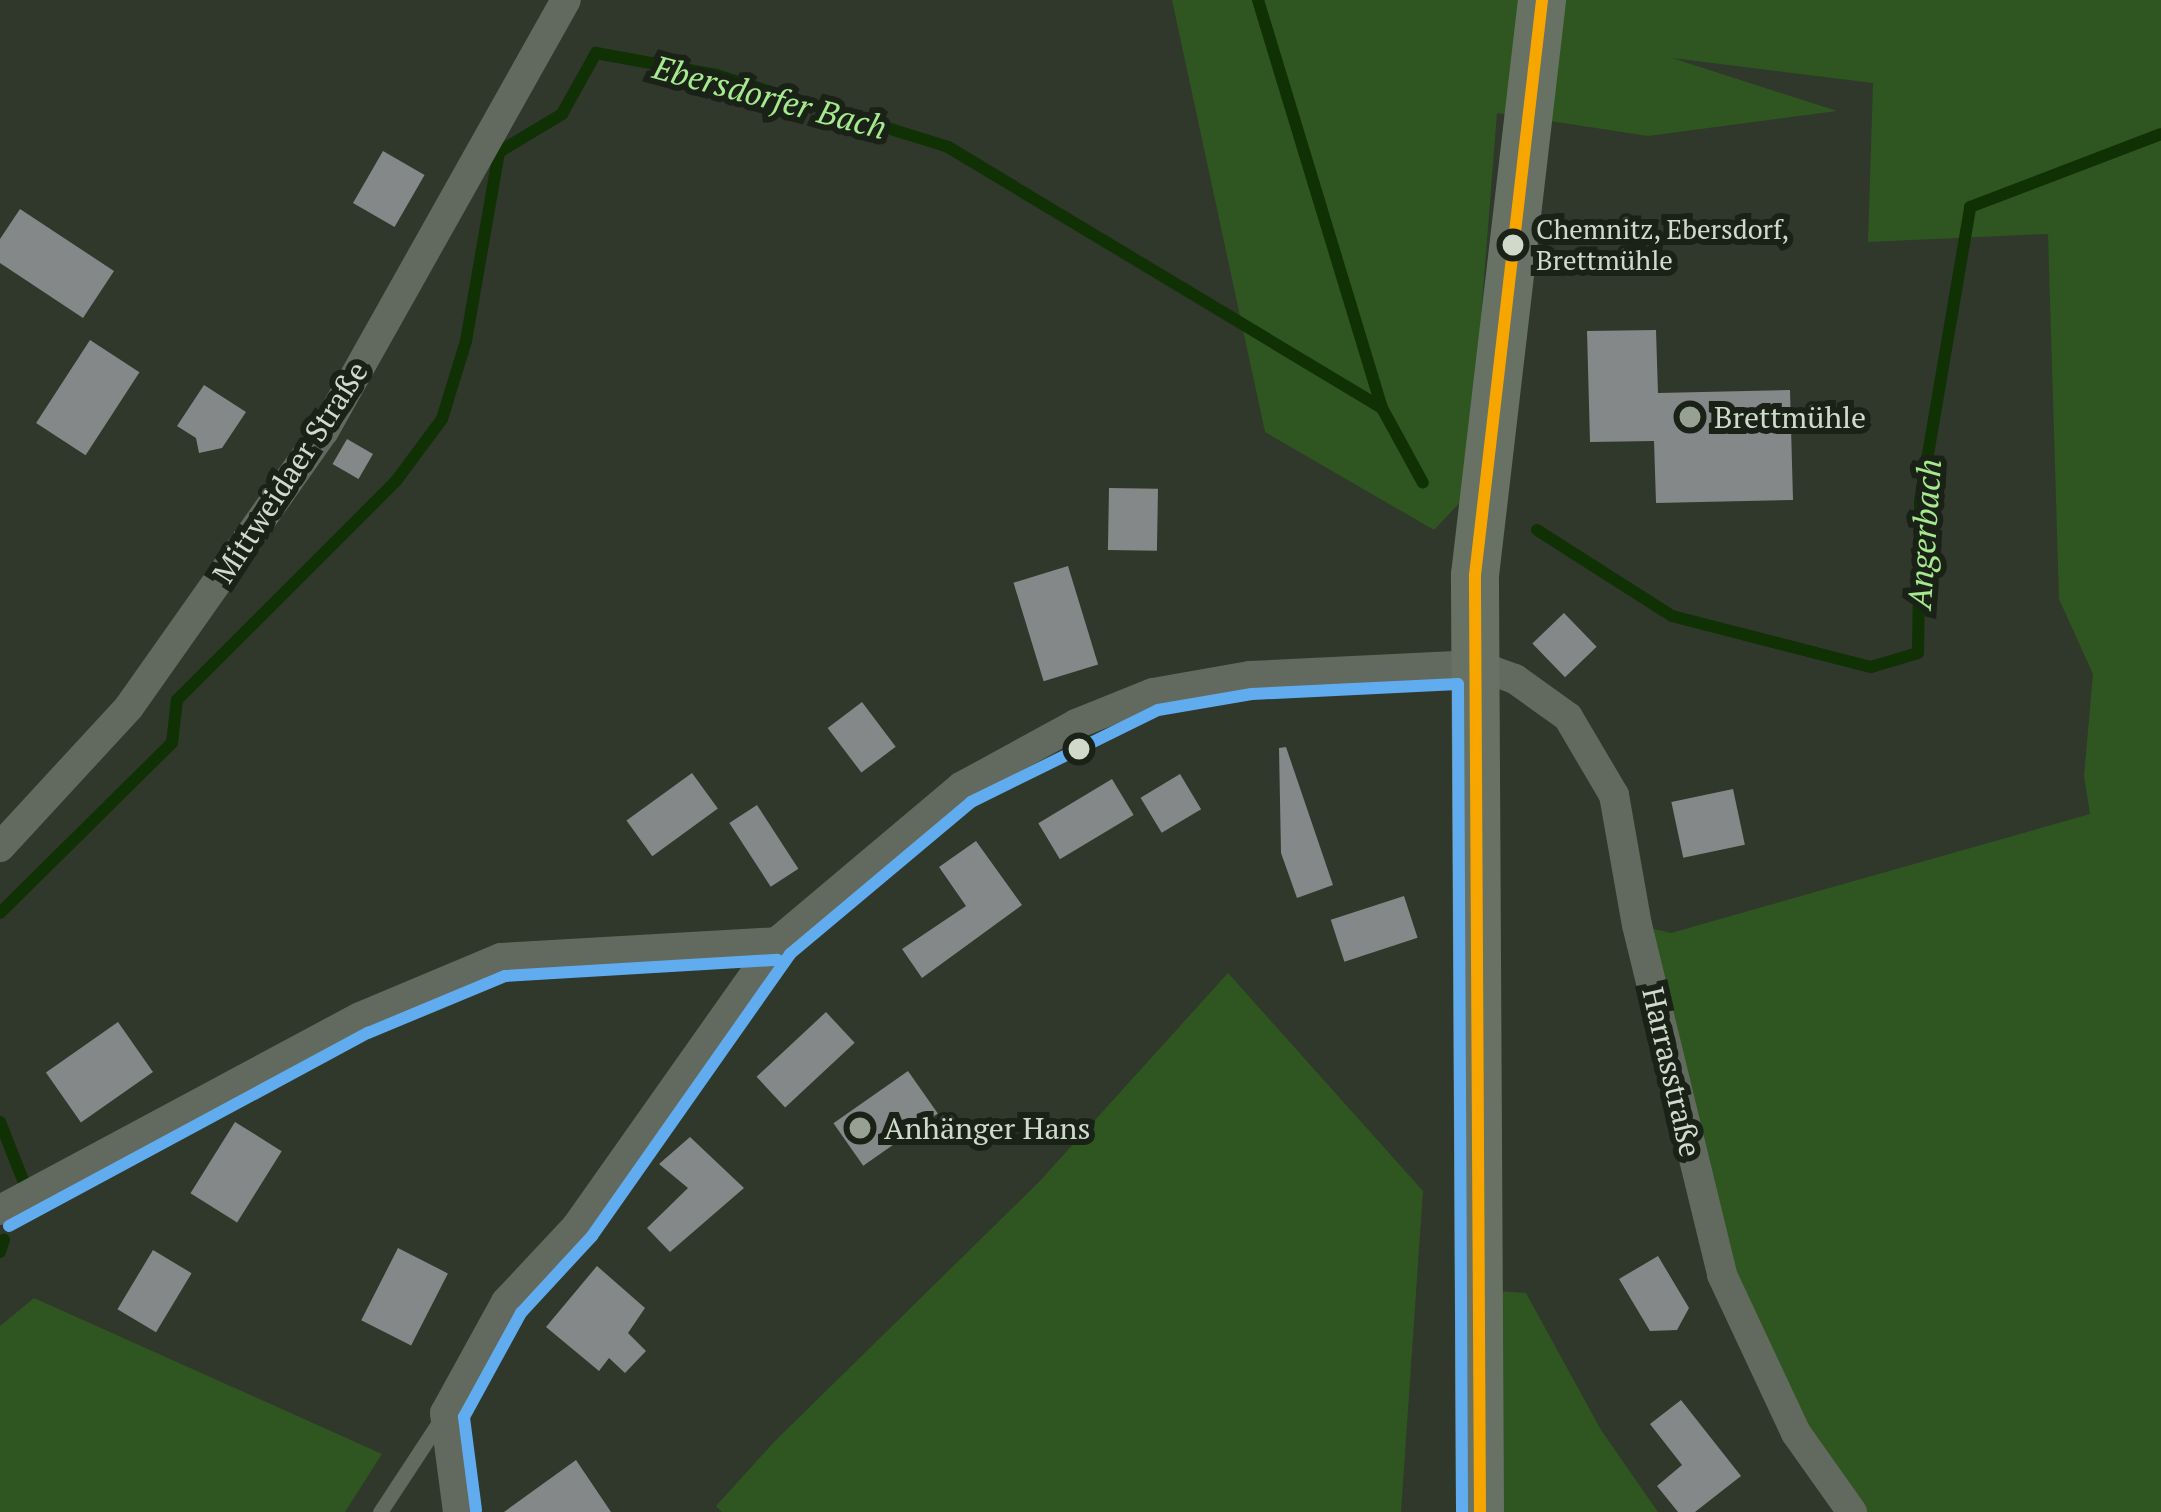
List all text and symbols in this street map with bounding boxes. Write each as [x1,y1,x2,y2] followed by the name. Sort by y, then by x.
[649,47,891,147] water label: Ebersdorfer Bach
[1536,213,1790,276] place label: Chemnitz, Ebersdorf, Brettmühle
[1502,234,1524,256] marker: Chemnitz, Ebersdorf, Brettmühle
[205,355,375,589] street label: Mittweidaer Straße
[1714,399,1866,435] place label: Brettmühle
[1677,404,1703,430] marker: Brettmühle
[1899,457,1949,611] water label: Angerbach
[1068,738,1090,760] unlabelled marker
[1635,984,1709,1160] street label: Harrasstraße
[884,1110,1090,1146] place label: Anhänger Hans
[847,1115,873,1141] marker: Anhänger Hans

